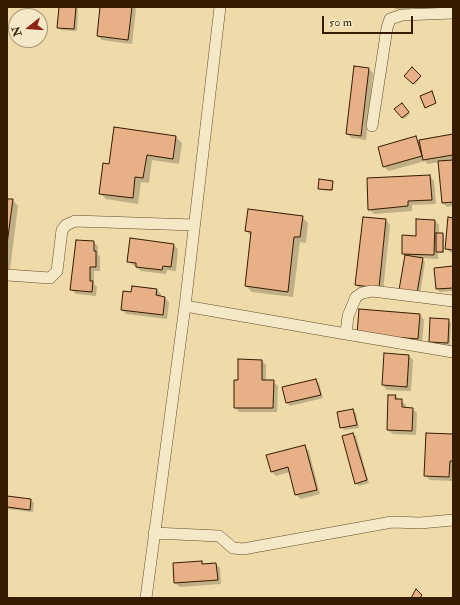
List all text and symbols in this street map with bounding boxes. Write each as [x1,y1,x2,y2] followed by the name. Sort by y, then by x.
[8,8,48,48] north arrow
[324,8,415,34] scale bar
[329,15,352,30] text: 50 m
[9,25,25,38] text: N

